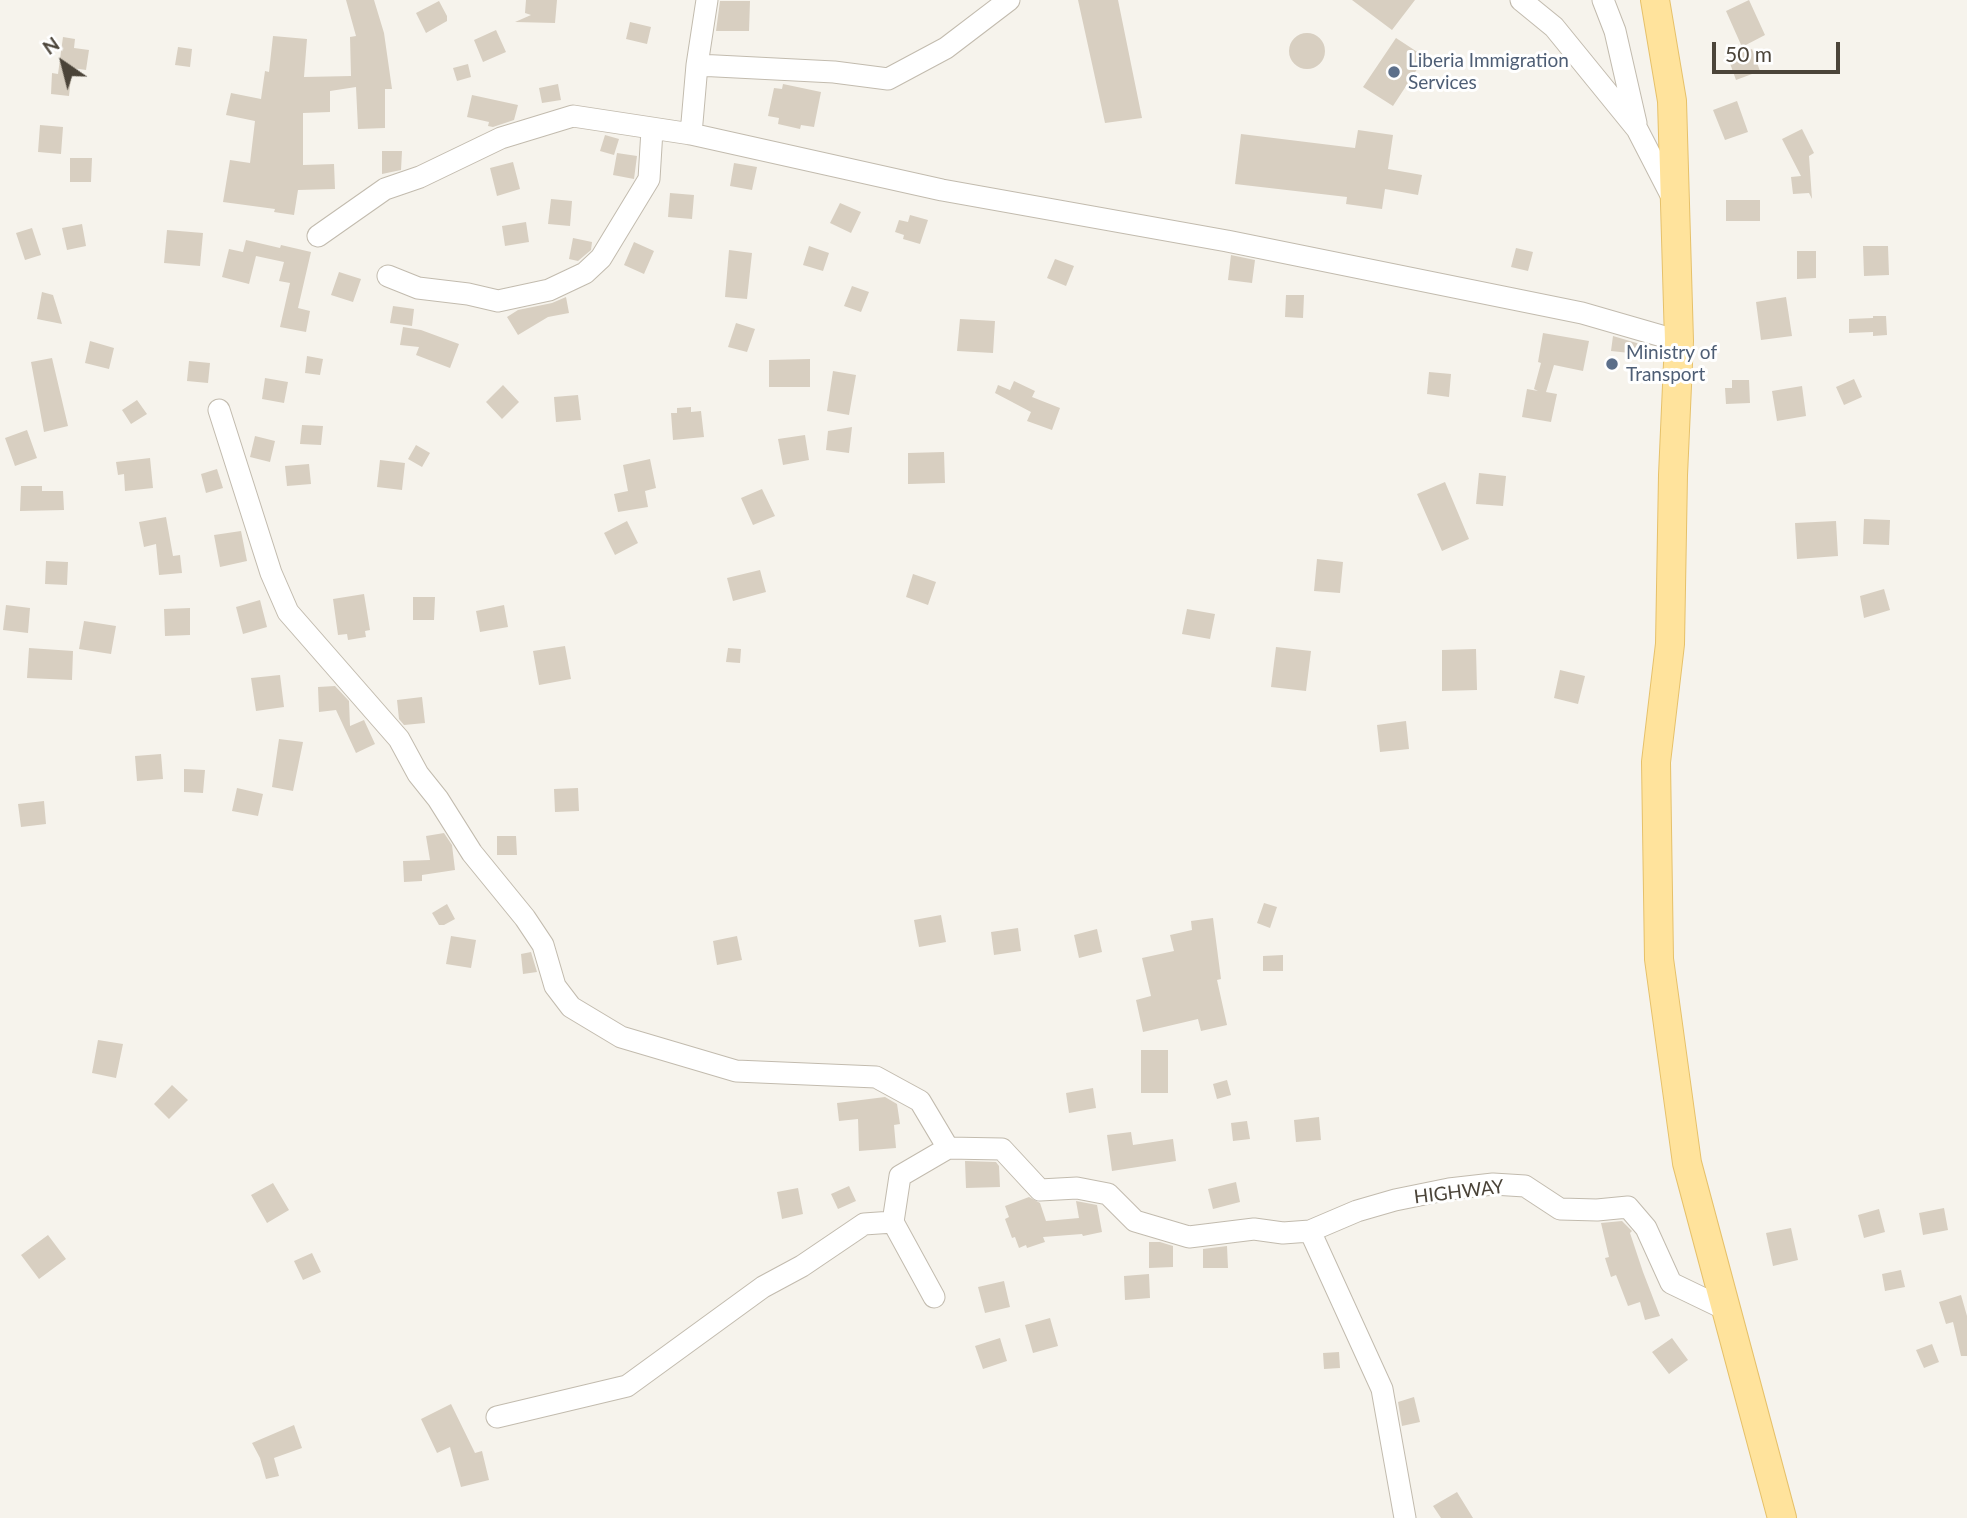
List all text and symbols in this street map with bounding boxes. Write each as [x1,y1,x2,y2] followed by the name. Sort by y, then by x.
[28,28,98,98] north arrow
[1715,28,1843,72] scale bar
[38,32,63,59] text: N
[1725,41,1772,66] text: 50 m
[1408,50,1569,94] place label: Liberia Immigration Services
[1386,64,1402,80] marker: Liberia Immigration Services
[1626,342,1717,386] place label: Ministry of Transport
[1604,356,1620,372] marker: Ministry of Transport
[1413,1175,1505,1209] street label: HIGHWAY

